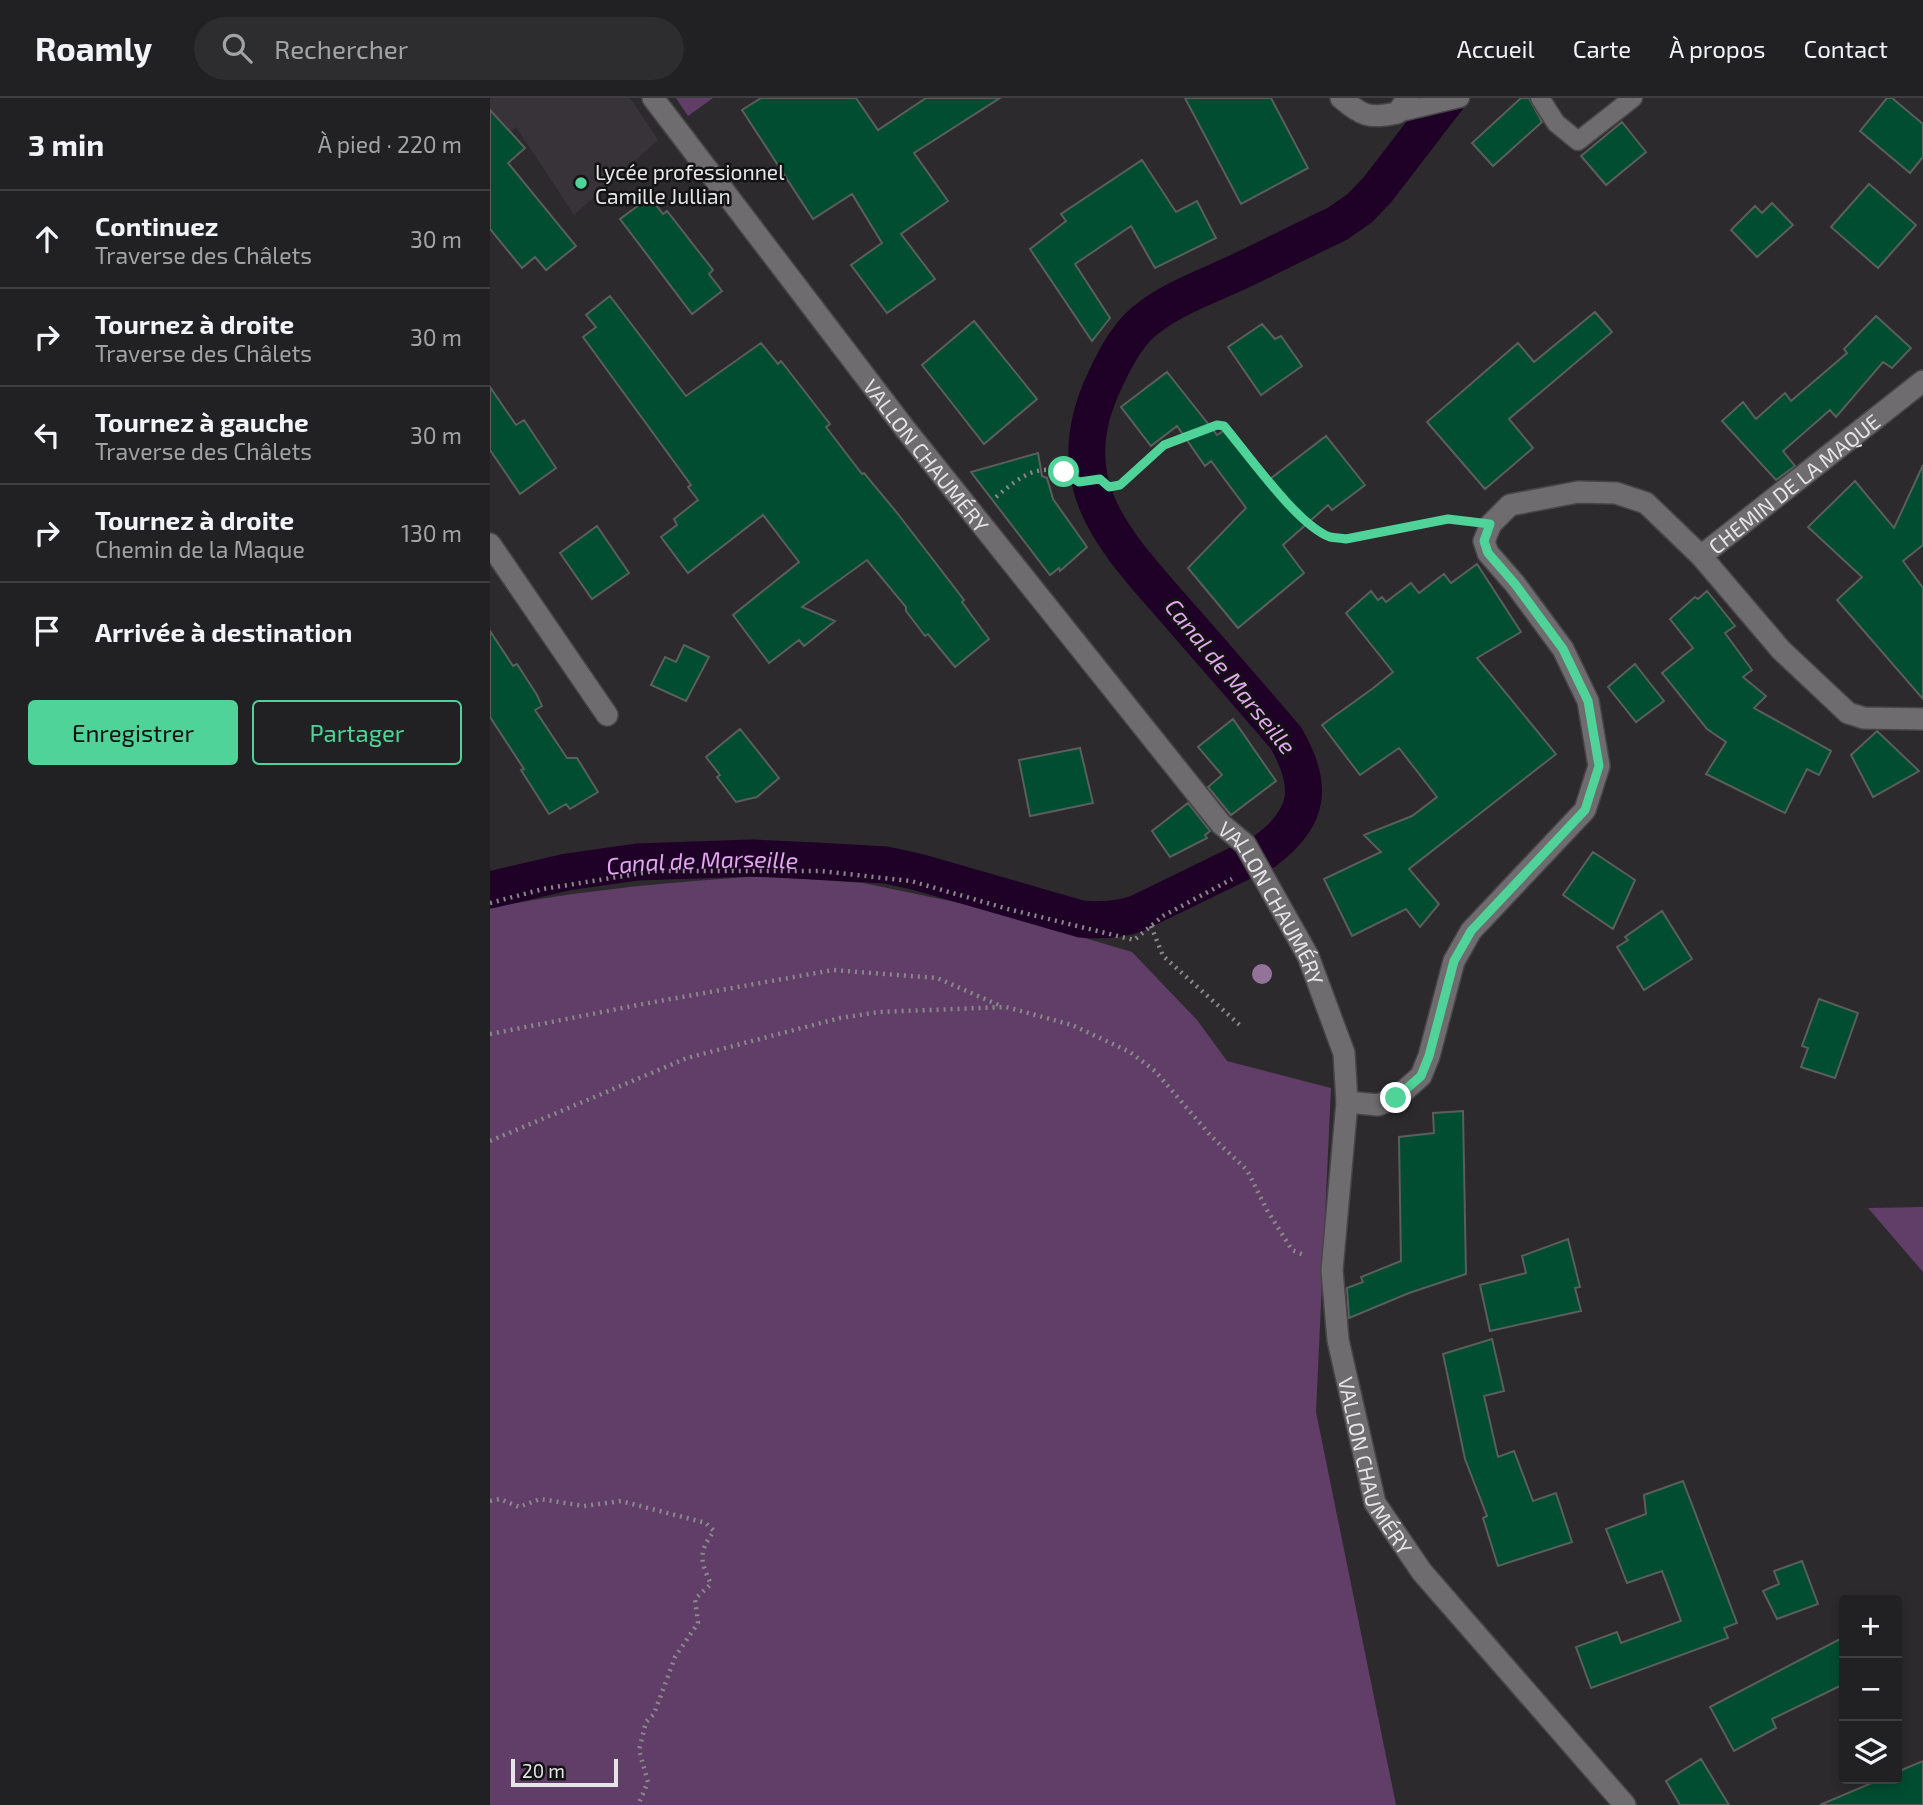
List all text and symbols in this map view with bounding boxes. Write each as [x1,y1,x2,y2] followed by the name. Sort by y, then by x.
[194,17,684,80] search box
[35,28,152,68] text: Roamly
[218,29,256,67] icon: search
[274,33,408,64] text: Rechercher
[1457,34,1535,63] text: Accueil
[1573,34,1631,63] text: Carte
[1669,34,1766,63] text: À propos
[1804,34,1888,63] text: Contact
[28,126,104,162] text: 3 min
[318,130,462,158] text: À pied · 220 m
[595,159,785,208] place label: Lycée professionnel Camille Jullian
[573,175,589,191] marker: Lycée professionnel Camille Jullian
[95,210,218,241] text: Continuez
[28,220,66,258] icon: ahead
[410,225,462,253] text: 30 m
[95,241,312,269] text: Traverse des Châlets
[95,308,294,339] text: Tournez à droite
[28,318,66,356] icon: right
[410,323,462,351] text: 30 m
[95,339,312,367] text: Traverse des Châlets
[859,374,995,537] street label: VALLON CHAUMÉRY
[95,406,309,437] text: Tournez à gauche
[1703,408,1884,558] street label: CHEMIN DE LA MAQUE
[28,416,66,454] icon: left
[410,421,462,449] text: 30 m
[95,437,312,465] text: Traverse des Châlets
[1048,456,1079,487] route start
[95,504,294,535] text: Tournez à droite
[28,514,66,552] icon: right
[401,519,462,547] text: 130 m
[95,535,305,563] text: Chemin de la Maque
[1160,592,1302,760] water label: Canal de Marseille
[28,612,66,650] icon: arrive
[95,616,352,647] text: Arrivée à destination
[28,700,238,765] button: Enregistrer
[252,700,462,765] button: Partager
[1214,815,1330,988] street label: VALLON CHAUMÉRY
[604,844,799,880] water label: Canal de Marseille
[1380,1082,1411,1113] route end
[1334,1374,1418,1559] street label: VALLON CHAUMÉRY
[1839,1595,1902,1784] map controls
[1839,1595,1902,1658] button: +
[1839,1658,1902,1721] button: −
[1839,1721,1902,1784] button: layers
[511,1756,618,1788] scale bar
[522,1759,565,1782] text: 20 m

